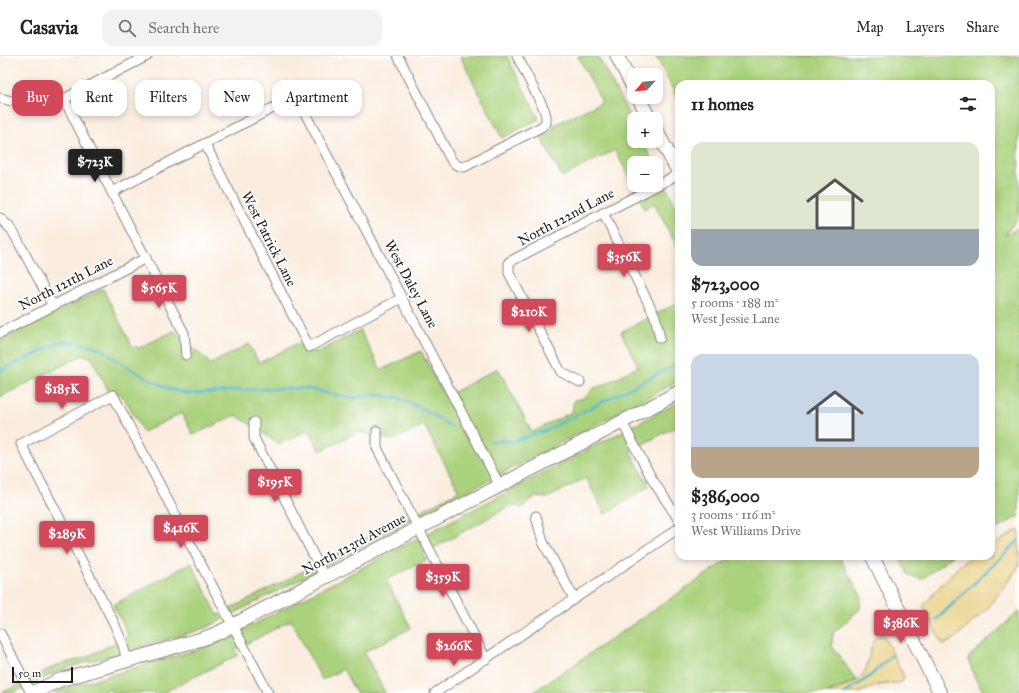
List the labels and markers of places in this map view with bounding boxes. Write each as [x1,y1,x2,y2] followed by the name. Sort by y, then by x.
[67,149,123,183] pin: $723K
[596,244,652,278] pin: $356K
[131,275,187,309] pin: $565K
[501,299,557,333] pin: $210K
[34,376,90,410] pin: $185K
[247,469,303,503] pin: $195K
[153,515,209,549] pin: $416K
[39,521,95,555] pin: $289K
[415,564,471,598] pin: $359K
[873,610,929,644] pin: $386K
[426,633,482,667] pin: $266K

